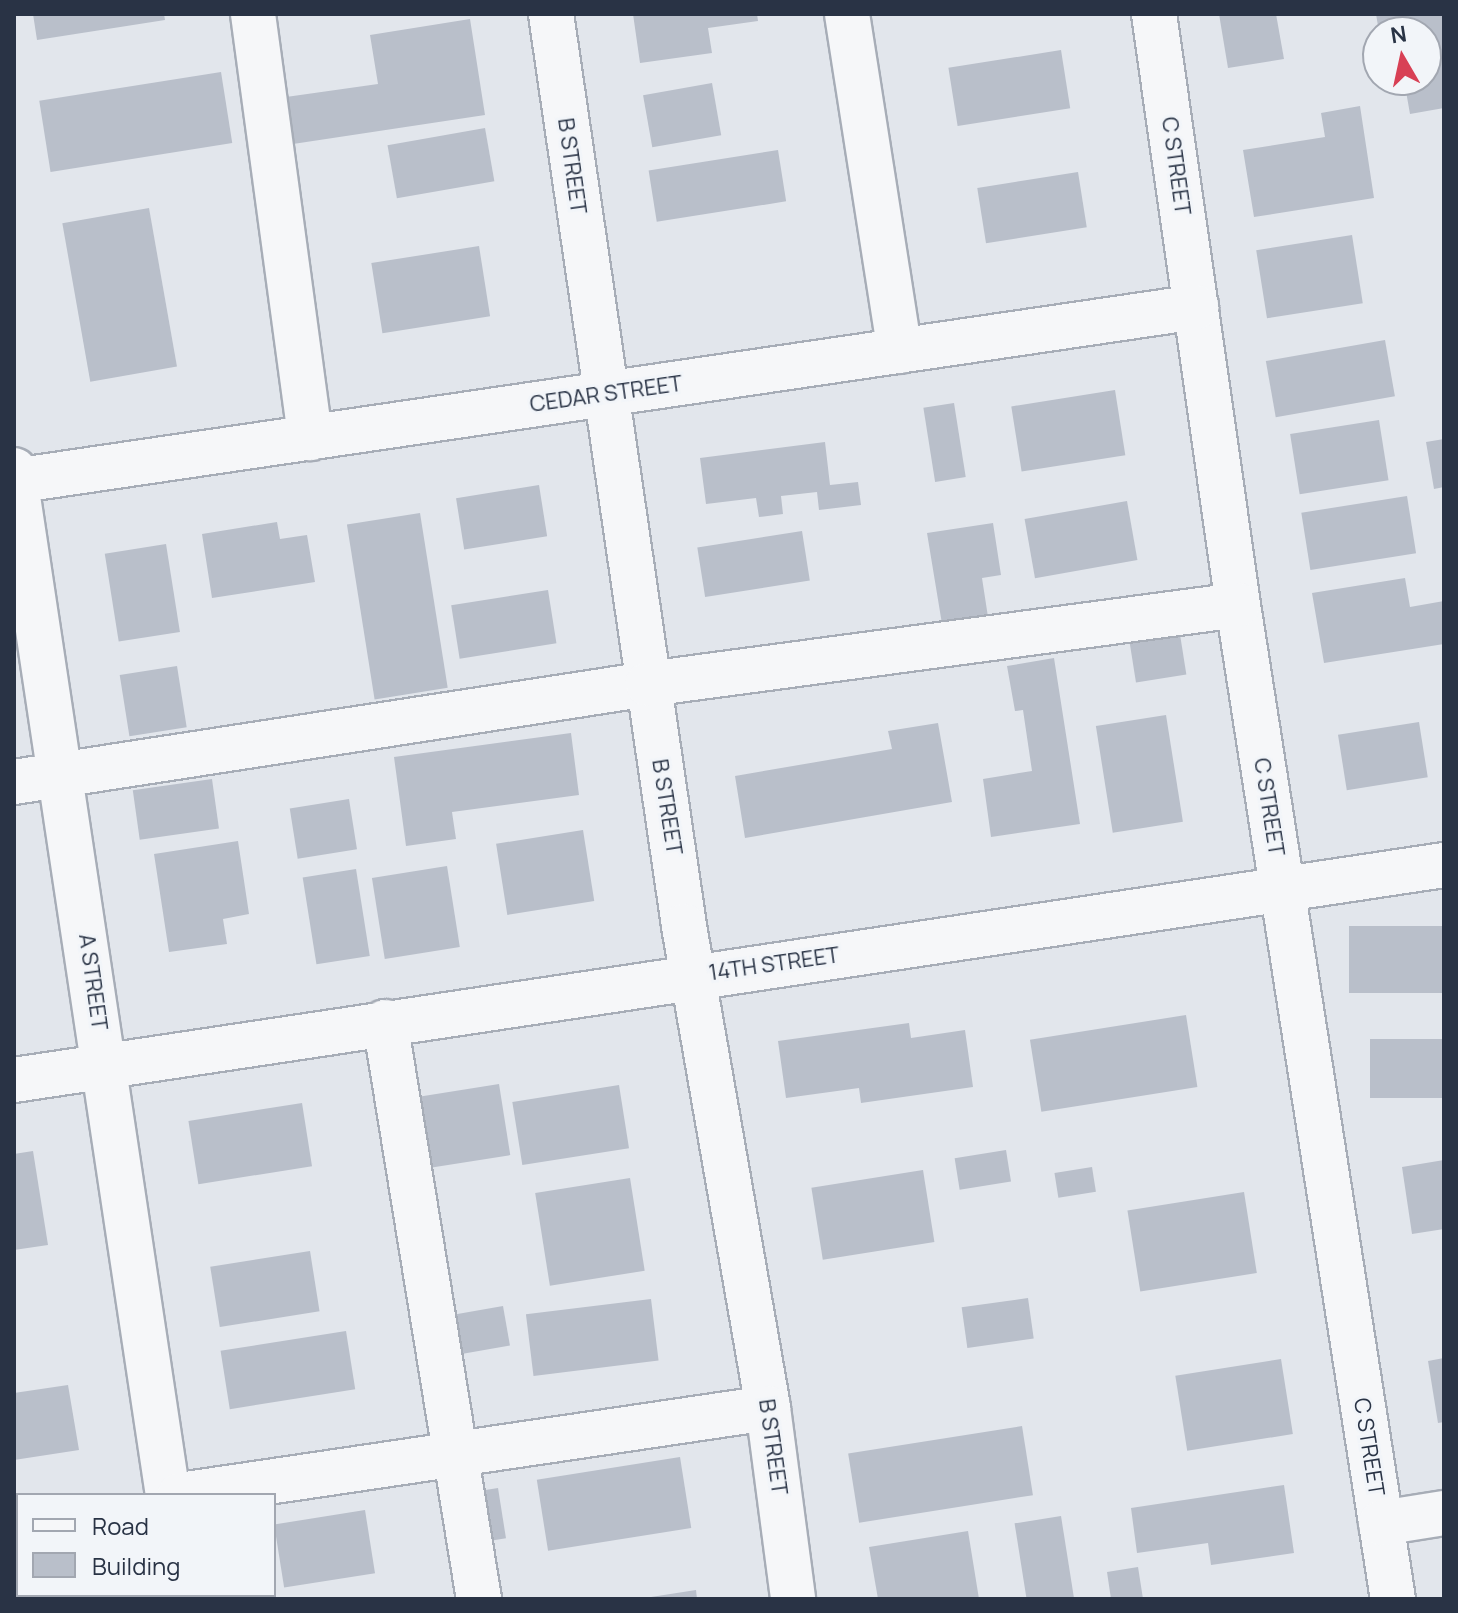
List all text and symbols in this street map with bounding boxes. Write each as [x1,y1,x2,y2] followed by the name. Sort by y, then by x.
[1362,16,1442,96] north arrow
[1388,18,1409,50] text: N
[1156,115,1196,217] street label: C STREET
[552,116,592,216] street label: B STREET
[528,370,684,418] street label: CEDAR STREET
[1248,756,1290,858] street label: C STREET
[646,757,688,857] street label: B STREET
[73,932,113,1032] street label: A STREET
[707,942,841,986] street label: 14TH STREET
[1348,1396,1390,1498] street label: C STREET
[753,1397,793,1497] street label: B STREET
[16,1493,276,1597] legend
[92,1509,149,1542] text: Road
[92,1549,180,1582] text: Building

